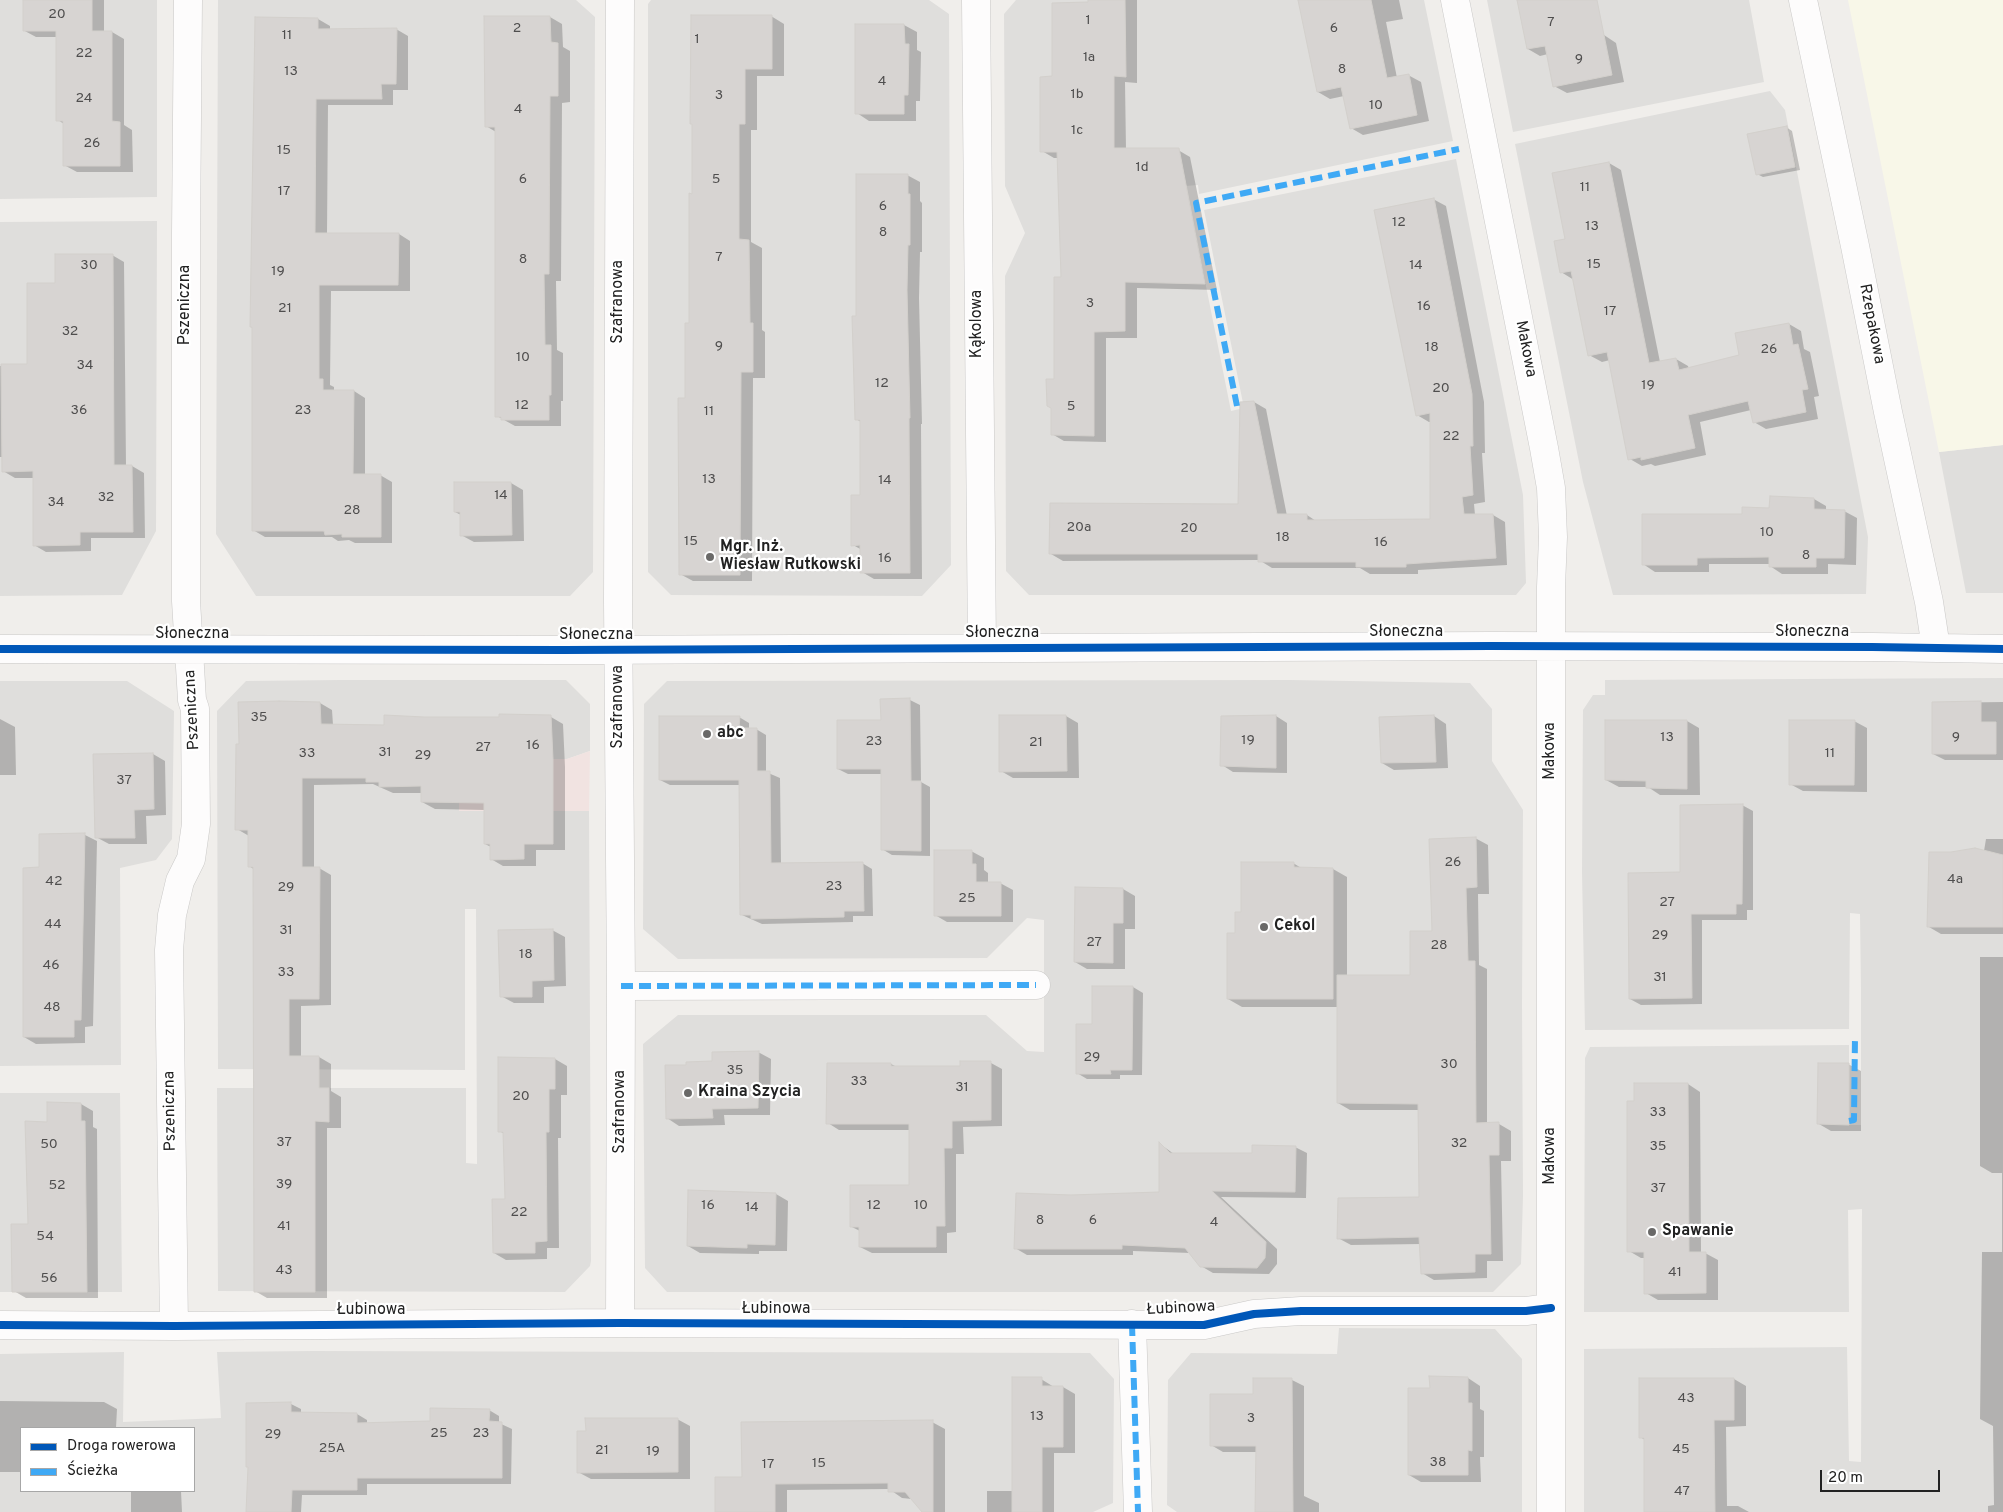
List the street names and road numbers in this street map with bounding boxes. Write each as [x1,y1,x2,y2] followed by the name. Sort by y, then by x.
[609,260,629,344] street label: Szafranowa
[176,265,196,345] street label: Pszeniczna
[1854,282,1888,366] street label: Rzepakowa
[968,290,988,358] street label: Kąkolowa
[1510,319,1540,379] street label: Makowa
[1369,623,1443,643] street label: Słoneczna
[1775,623,1849,643] street label: Słoneczna
[965,624,1039,644] street label: Słoneczna
[155,625,229,645] street label: Słoneczna
[559,626,633,646] street label: Słoneczna
[609,665,629,749] street label: Szafranowa
[181,669,205,751] street label: Pszeniczna
[1541,722,1561,780] street label: Makowa
[611,1070,631,1154] street label: Szafranowa
[161,1071,181,1151] street label: Pszeniczna
[1541,1127,1561,1185] street label: Makowa
[1146,1298,1216,1320] street label: Łubinowa
[742,1300,810,1320] street label: Łubinowa
[337,1301,405,1321] street label: Łubinowa

